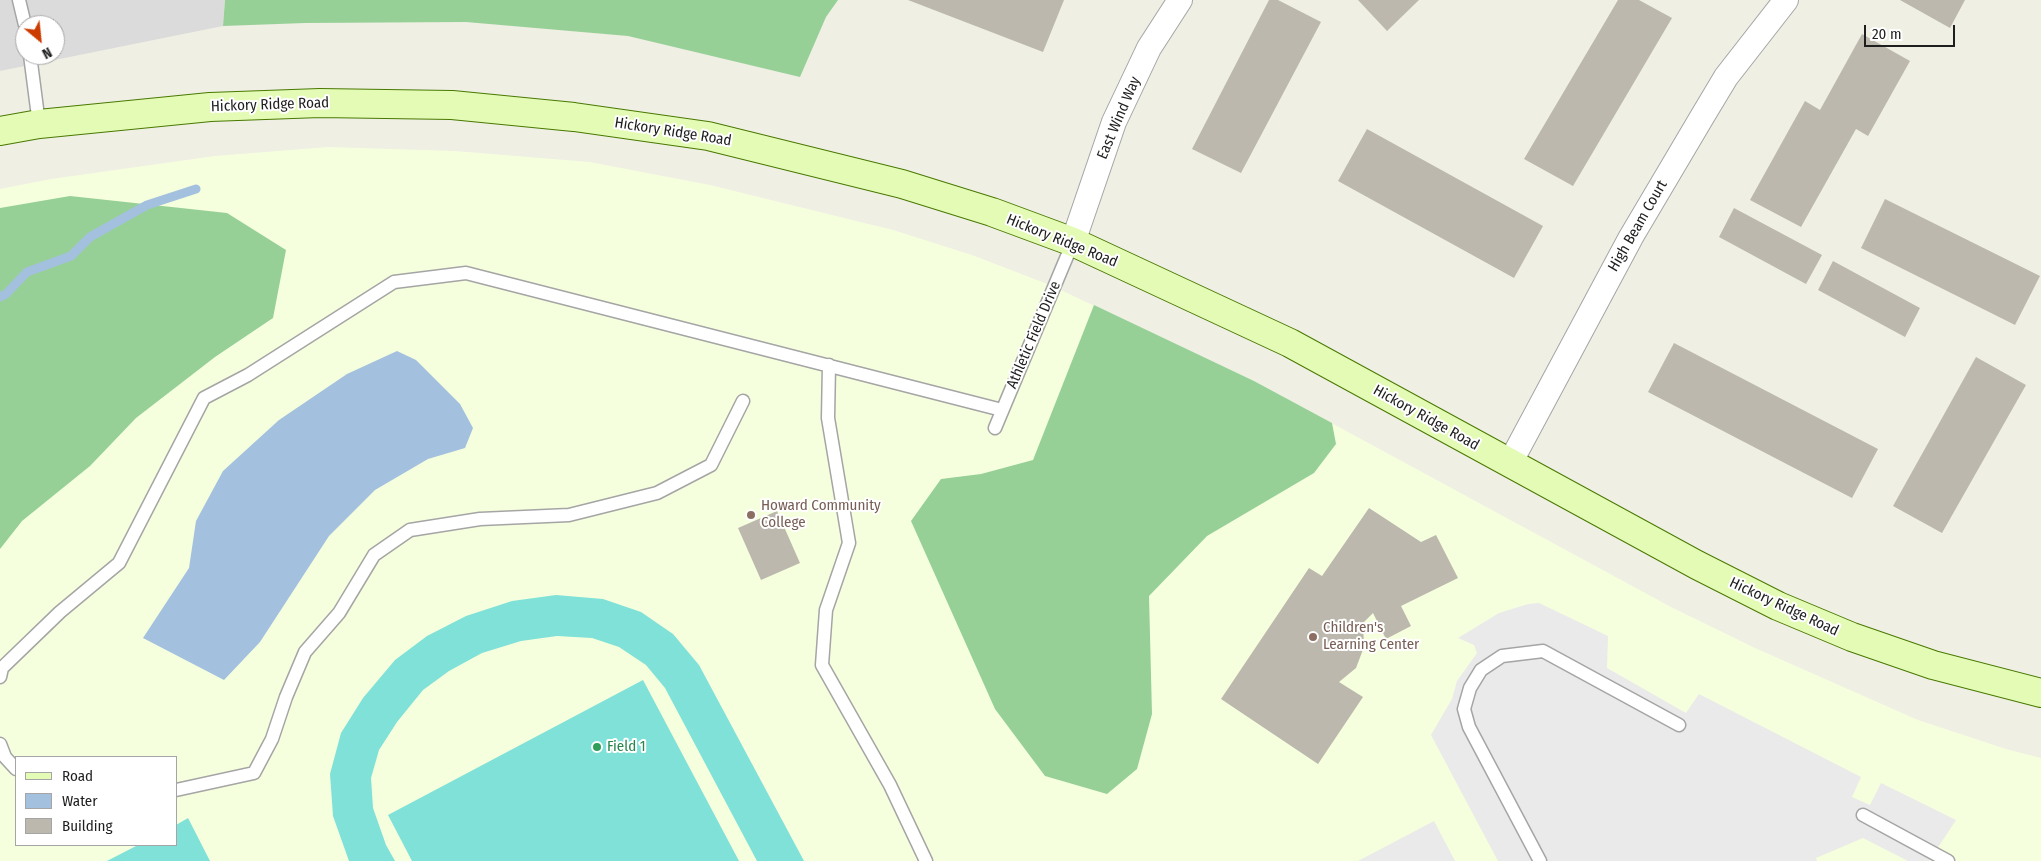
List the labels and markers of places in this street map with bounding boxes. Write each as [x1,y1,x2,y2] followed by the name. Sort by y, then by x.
[761,497,881,532] place label: Howard Community College
[745,509,757,521] marker: Howard Community College
[1323,619,1419,654] place label: Children's Learning Center
[1307,631,1319,643] marker: Children's Learning Center
[607,738,646,756] place label: Field 1
[591,741,603,753] marker: Field 1

